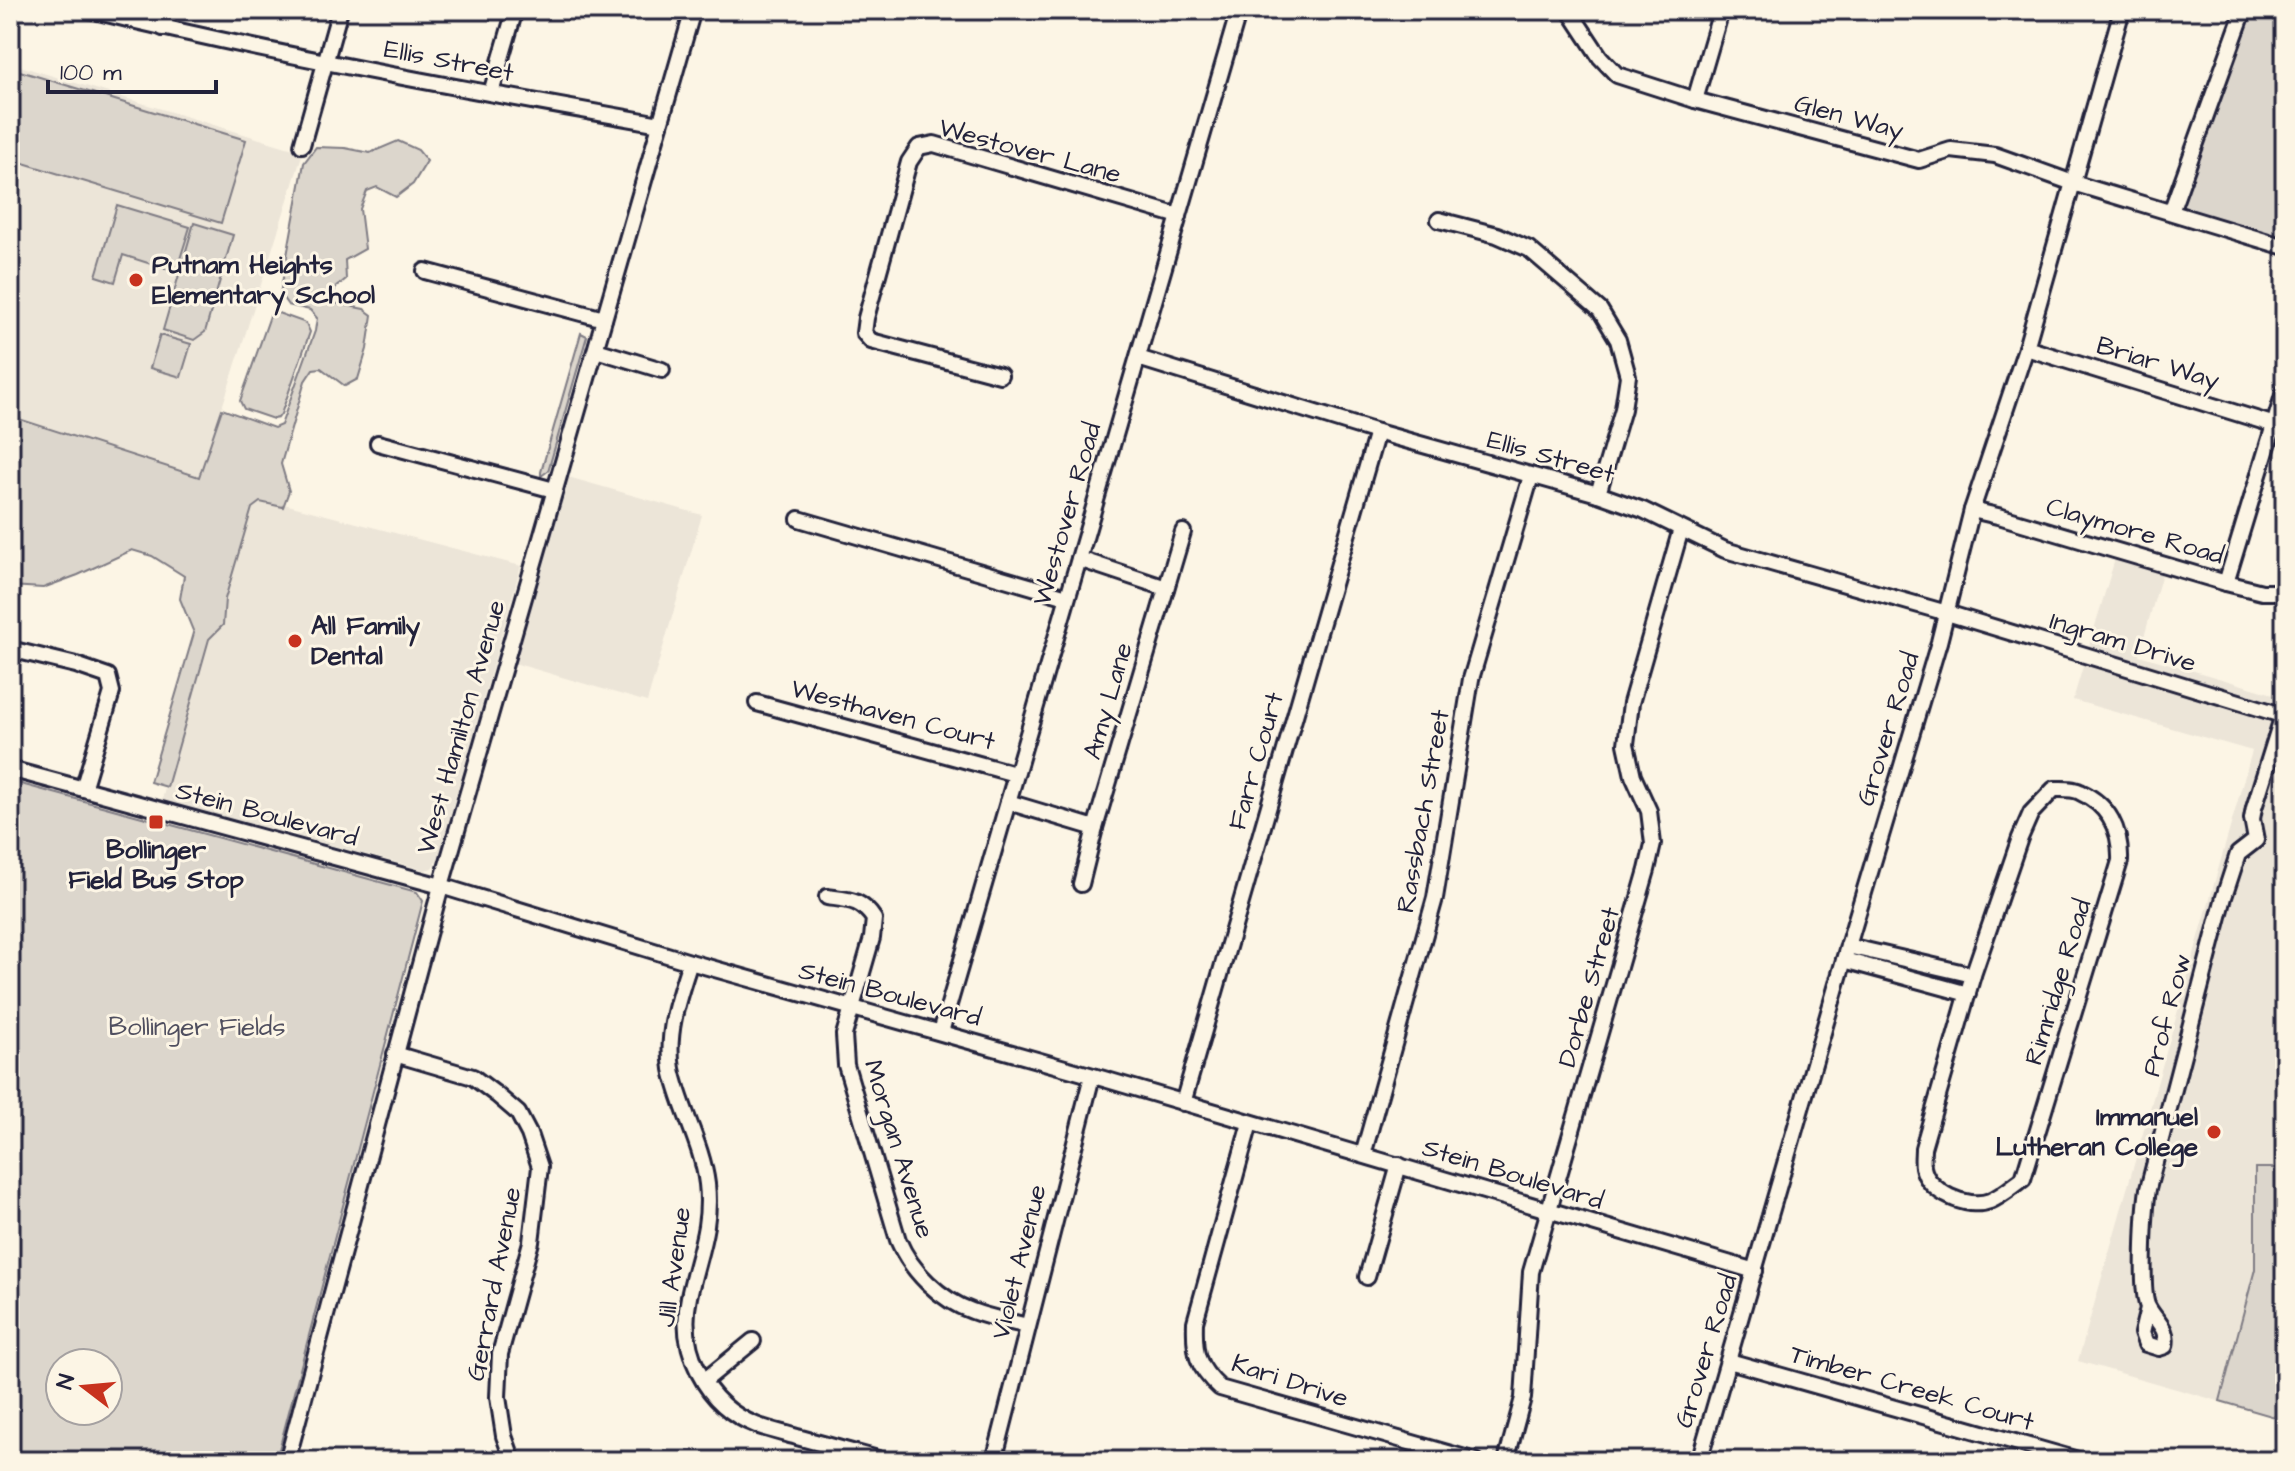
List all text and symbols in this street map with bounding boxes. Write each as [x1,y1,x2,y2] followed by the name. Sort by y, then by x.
[381,31,517,91] street label: Ellis Street
[48,44,216,94] scale bar
[60,56,122,90] text: 100 m
[1790,85,1908,151] street label: Glen Way
[935,109,1125,193] street label: Westover Lane
[152,247,375,316] place label: Putnam Heights Elementary School
[127,271,145,289] marker: Putnam Heights Elementary School
[2092,327,2224,401] street label: Briar Way
[1024,418,1110,610] street label: Westover Road
[1483,422,1619,493] street label: Ellis Street
[2041,488,2228,576] street label: Claymore Road
[407,596,515,858] street label: West Hamilton Avenue
[2045,603,2201,683] street label: Ingram Drive
[311,608,421,674] place label: All Family Dental
[286,632,304,650] marker: All Family Dental
[1074,638,1144,764] street label: Amy Lane
[1848,648,1928,810] street label: Grover Road
[787,670,1000,760] street label: Westhaven Court
[1219,688,1293,834] street label: Farr Court
[1387,706,1459,915] street label: Rassbach Street
[172,772,362,856] street label: Stein Boulevard
[147,813,165,831] marker: Bollinger Field Bus Stop
[68,832,244,898] place label: Bollinger Field Bus Stop
[2016,895,2102,1070] street label: Rimridge Road
[1549,902,1629,1071] street label: Dorbe Street
[2133,950,2201,1080] street label: Prof Row
[795,952,985,1036] street label: Stein Boulevard
[109,1009,285,1047] park label: Bollinger Fields
[853,1055,943,1243] street label: Morgan Avenue
[1996,1099,2198,1168] place label: Immanuel Lutheran College
[2205,1123,2223,1141] marker: Immanuel Lutheran College
[1418,1129,1608,1219] street label: Stein Boulevard
[982,1181,1056,1343] street label: Violet Avenue
[458,1184,530,1384] street label: Gerrard Avenue
[648,1205,700,1329] street label: Jill Avenue
[1666,1270,1746,1432] street label: Grover Road
[1786,1336,2039,1440] street label: Timber Creek Court
[1227,1345,1353,1417] street label: Kari Drive
[44,1347,124,1427] north arrow
[49,1371,83,1393] text: N

